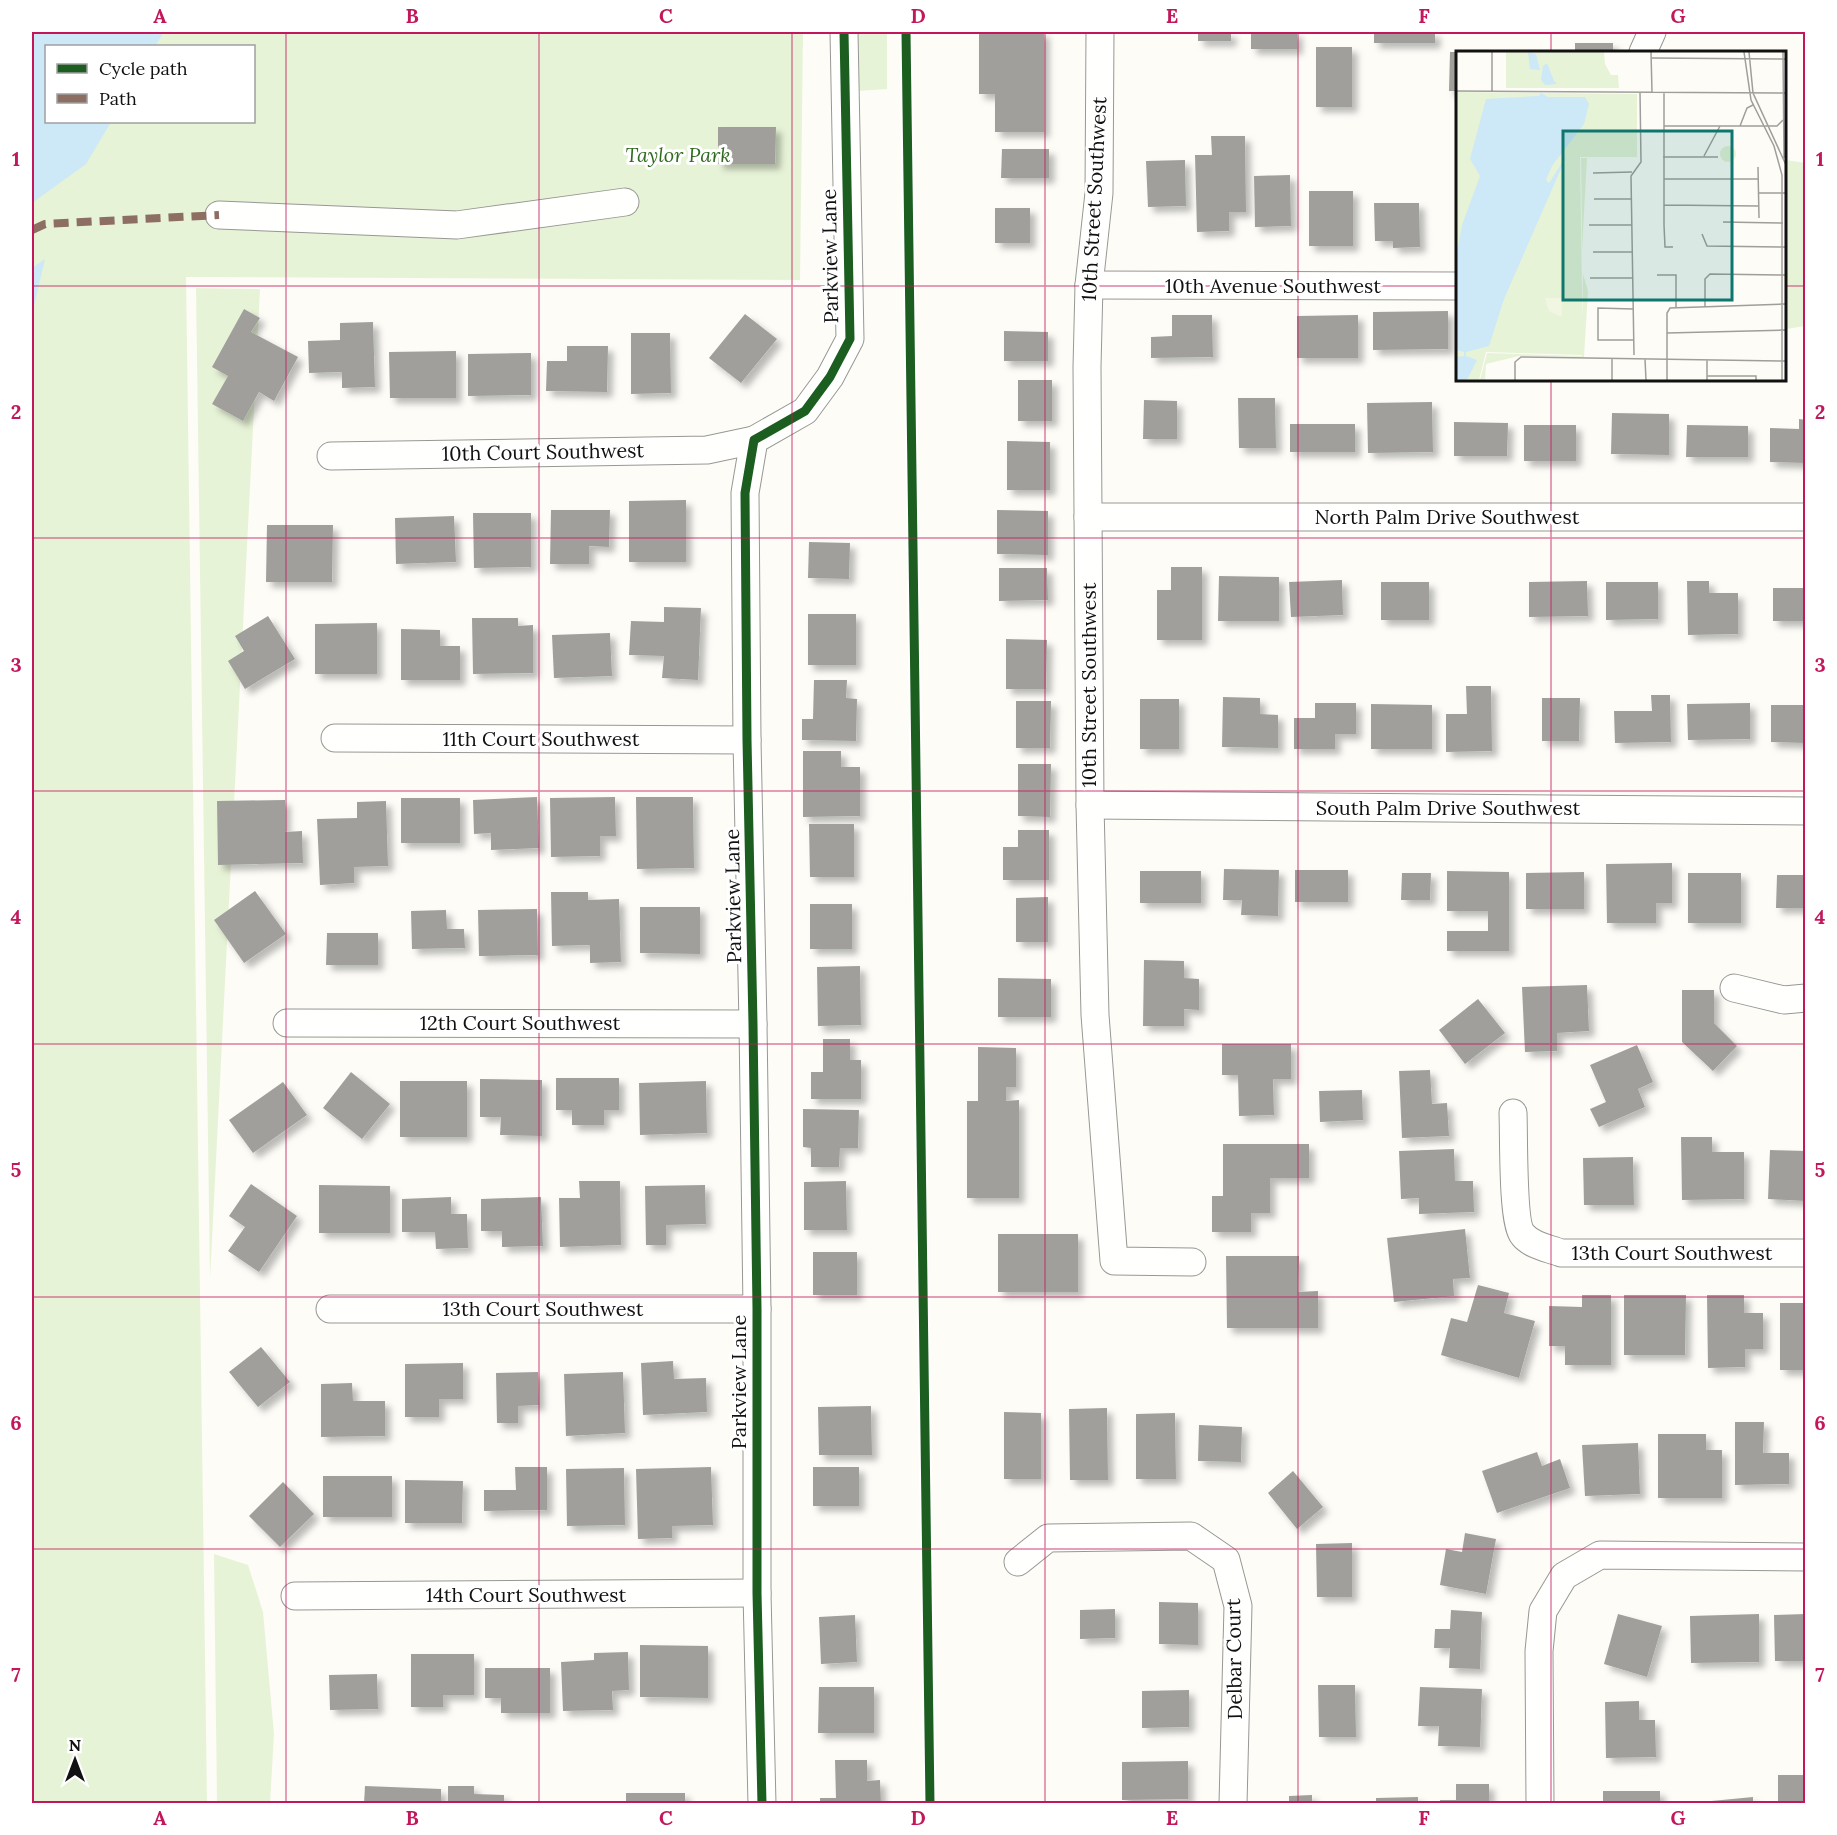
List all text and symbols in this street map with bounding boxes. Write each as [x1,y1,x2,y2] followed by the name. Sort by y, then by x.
[153,3,167,28] text: A
[405,3,419,28] text: B
[659,3,673,28] text: C
[910,3,926,28] text: D
[1166,3,1178,28] text: E
[1418,3,1430,28] text: F
[1670,3,1686,28] text: G
[45,45,255,123] legend
[1456,51,1786,381] inset map
[99,57,188,80] text: Cycle path
[99,87,137,110] text: Path
[1076,96,1111,302] street label: 10th Street Southwest
[625,142,731,167] park label: Taylor Park
[12,146,20,171] text: 1
[1816,146,1824,171] text: 1
[816,188,843,324] street label: Parkview Lane
[1165,273,1381,298] street label: 10th Avenue Southwest
[11,399,21,424] text: 2
[1815,399,1825,424] text: 2
[442,437,645,466] street label: 10th Court Southwest
[1315,504,1580,529] street label: North Palm Drive Southwest
[1076,582,1101,787] street label: 10th Street Southwest
[10,652,22,677] text: 3
[1814,652,1826,677] text: 3
[442,726,640,751] street label: 11th Court Southwest
[1316,795,1580,820] street label: South Palm Drive Southwest
[719,828,746,964] street label: Parkview Lane
[11,904,22,929] text: 4
[1815,904,1826,929] text: 4
[420,1010,621,1035] street label: 12th Court Southwest
[11,1157,22,1182] text: 5
[1815,1157,1826,1182] text: 5
[1571,1240,1773,1265] street label: 13th Court Southwest
[442,1296,644,1321] street label: 13th Court Southwest
[726,1315,751,1449] street label: Parkview Lane
[10,1410,22,1435] text: 6
[1814,1410,1826,1435] text: 6
[426,1582,627,1607] street label: 14th Court Southwest
[1220,1598,1247,1720] street label: Delbar Court
[11,1662,21,1687] text: 7
[1815,1662,1825,1687] text: 7
[45,1730,105,1790] north arrow
[69,1735,81,1755] text: N
[153,1805,167,1830] text: A
[405,1805,419,1830] text: B
[659,1805,673,1830] text: C
[910,1805,926,1830] text: D
[1166,1805,1178,1830] text: E
[1418,1805,1430,1830] text: F
[1670,1805,1686,1830] text: G

